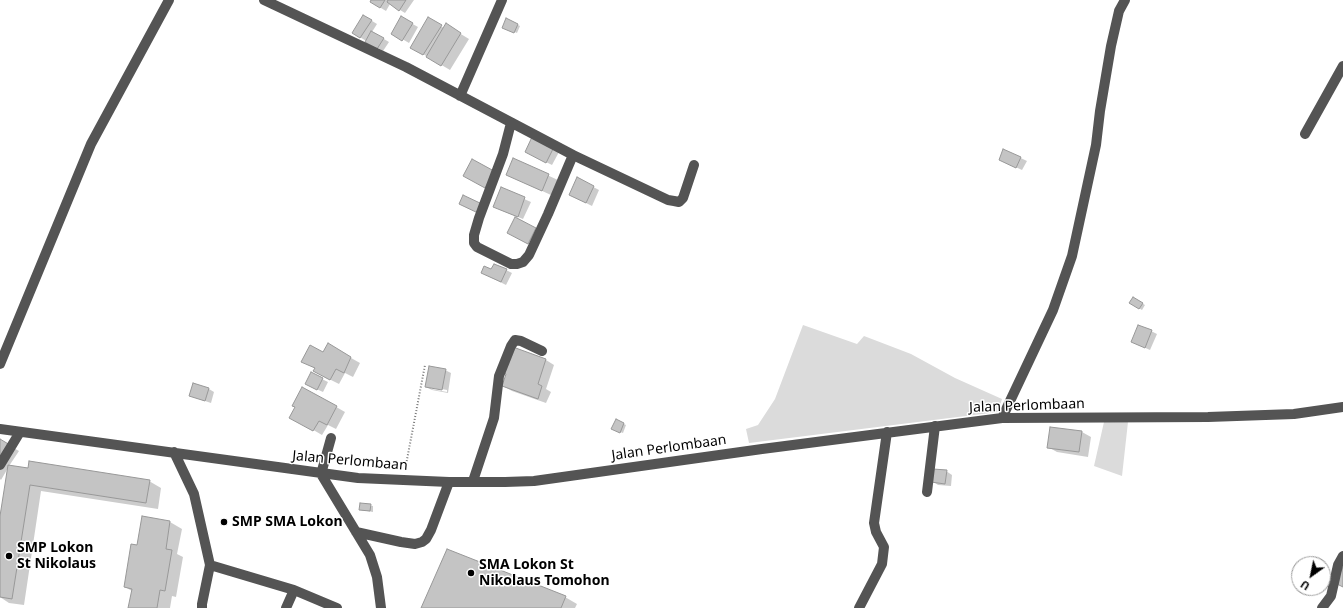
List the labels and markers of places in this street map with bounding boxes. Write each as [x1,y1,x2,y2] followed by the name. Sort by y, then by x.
[232,514,343,530] place label: SMP SMA Lokon
[219,517,229,527] marker: SMP SMA Lokon
[17,540,96,572] place label: SMP Lokon St Nikolaus
[4,551,14,561] marker: SMP Lokon St Nikolaus
[479,557,610,590] place label: SMA Lokon St Nikolaus Tomohon
[466,568,476,578] marker: SMA Lokon St Nikolaus Tomohon

